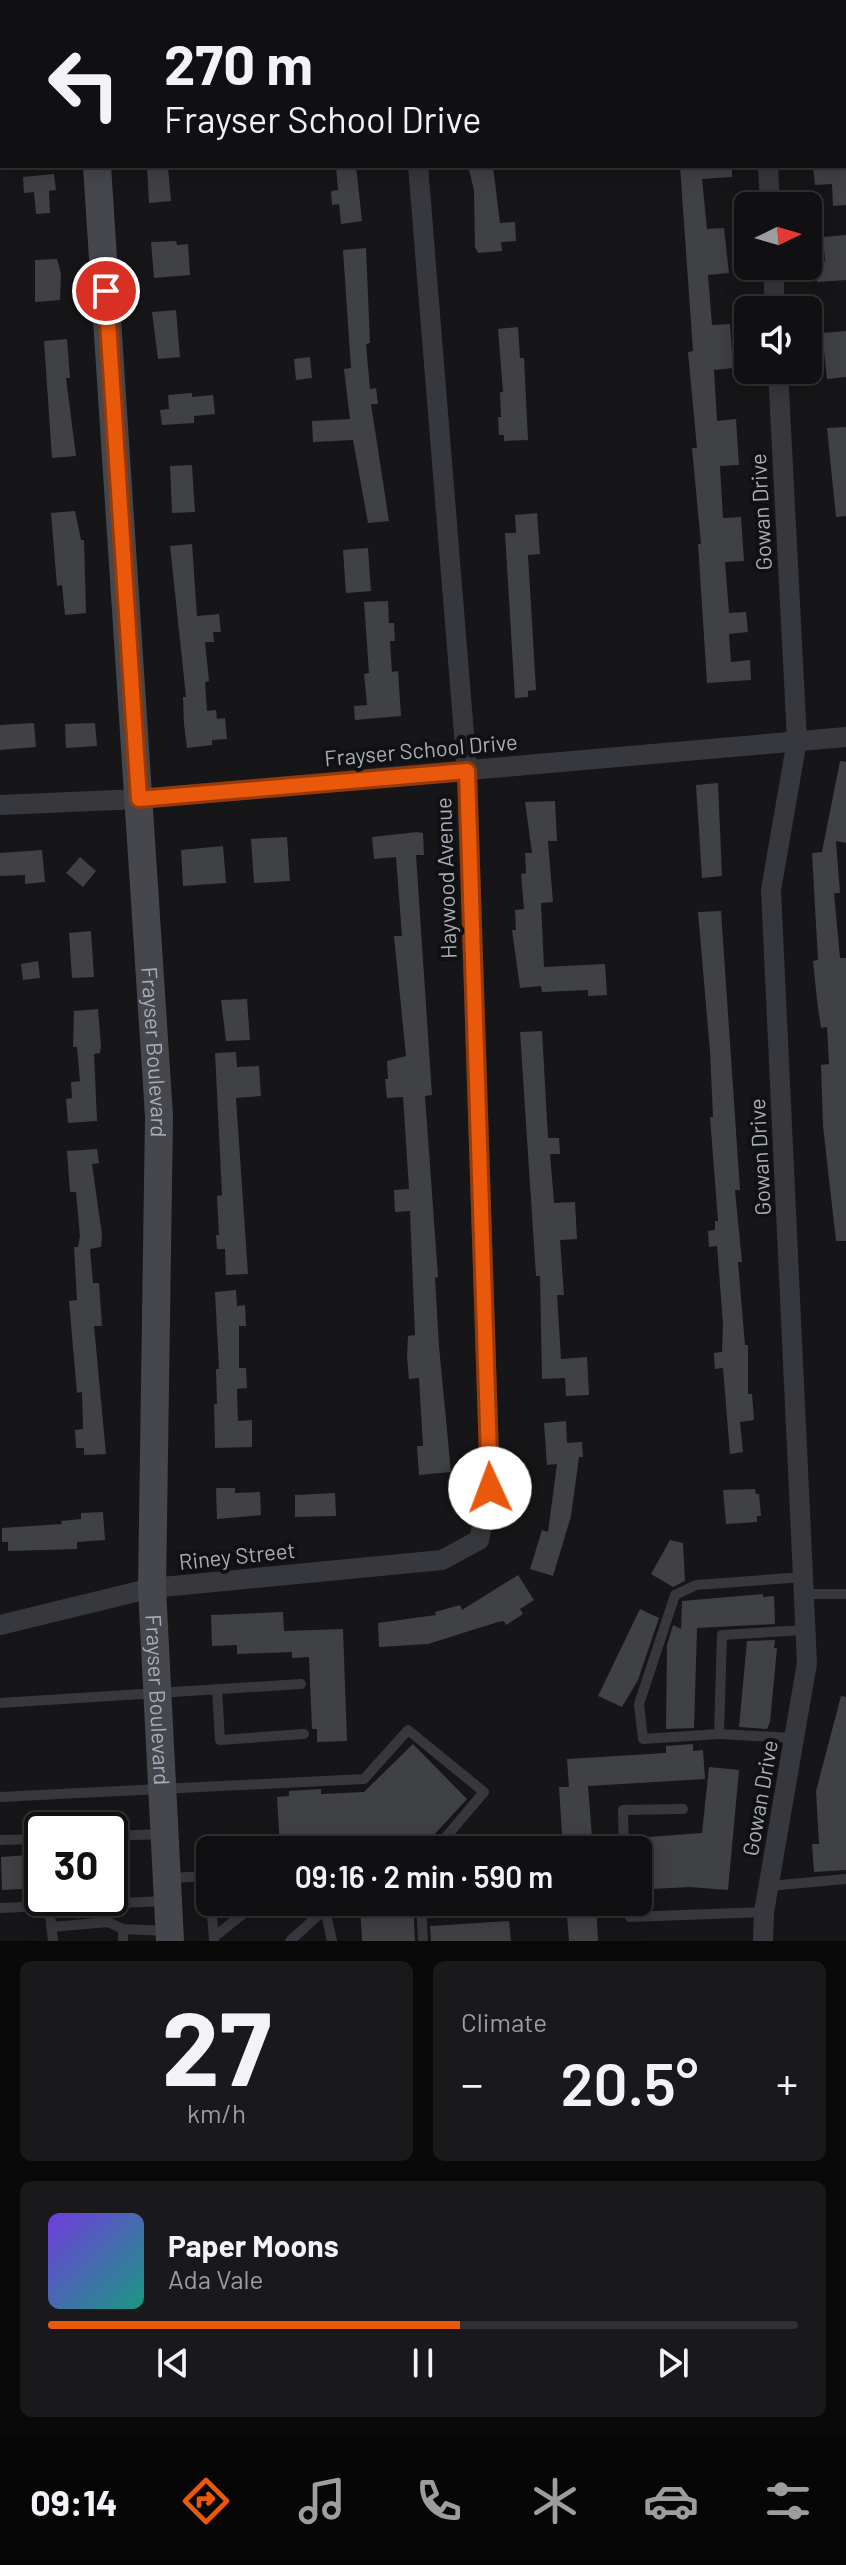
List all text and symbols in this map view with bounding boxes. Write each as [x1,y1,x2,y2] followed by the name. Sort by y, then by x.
[164,29,313,96] text: 270 m
[32,32,136,136] icon: left
[164,97,481,140] text: Frayser School Drive
[734,192,822,280] north arrow
[734,192,822,384] map controls
[72,257,140,325] pin
[84,269,128,313] icon: arrive
[734,296,822,384] button: sound
[744,453,776,571] street label: Gowan Drive
[323,728,519,770] street label: Frayser School Drive
[429,797,461,959] street label: Haywood Avenue
[137,966,173,1138] street label: Frayser Boulevard
[743,1098,775,1216] street label: Gowan Drive
[448,1446,532,1530] position arrow
[177,1536,296,1574] street label: Riney Street
[141,1614,176,1786] street label: Frayser Boulevard
[736,1738,782,1858] street label: Gowan Drive
[24,1812,128,1916] speed limit sign: 30
[295,1858,553,1894] text: 09:16 · 2 min · 590 m
[162,1982,271,2107] text: 27
[461,2006,547,2037] text: Climate
[561,2046,699,2118] text: 20.5°
[461,2056,483,2109] text: −
[776,2056,798,2109] text: +
[187,2097,246,2128] text: km/h
[168,2227,339,2263] text: Paper Moons
[168,2263,263,2294] text: Ada Vale
[151,2341,195,2385] icon: previous
[401,2341,445,2385] icon: pause
[651,2341,695,2385] icon: next
[178,2473,234,2529] icon: directions
[294,2473,350,2529] icon: music
[411,2473,467,2529] icon: phone
[527,2473,583,2529] icon: climate
[643,2473,699,2529] icon: car
[760,2473,816,2529] icon: filters
[30,2480,117,2523] text: 09:14

